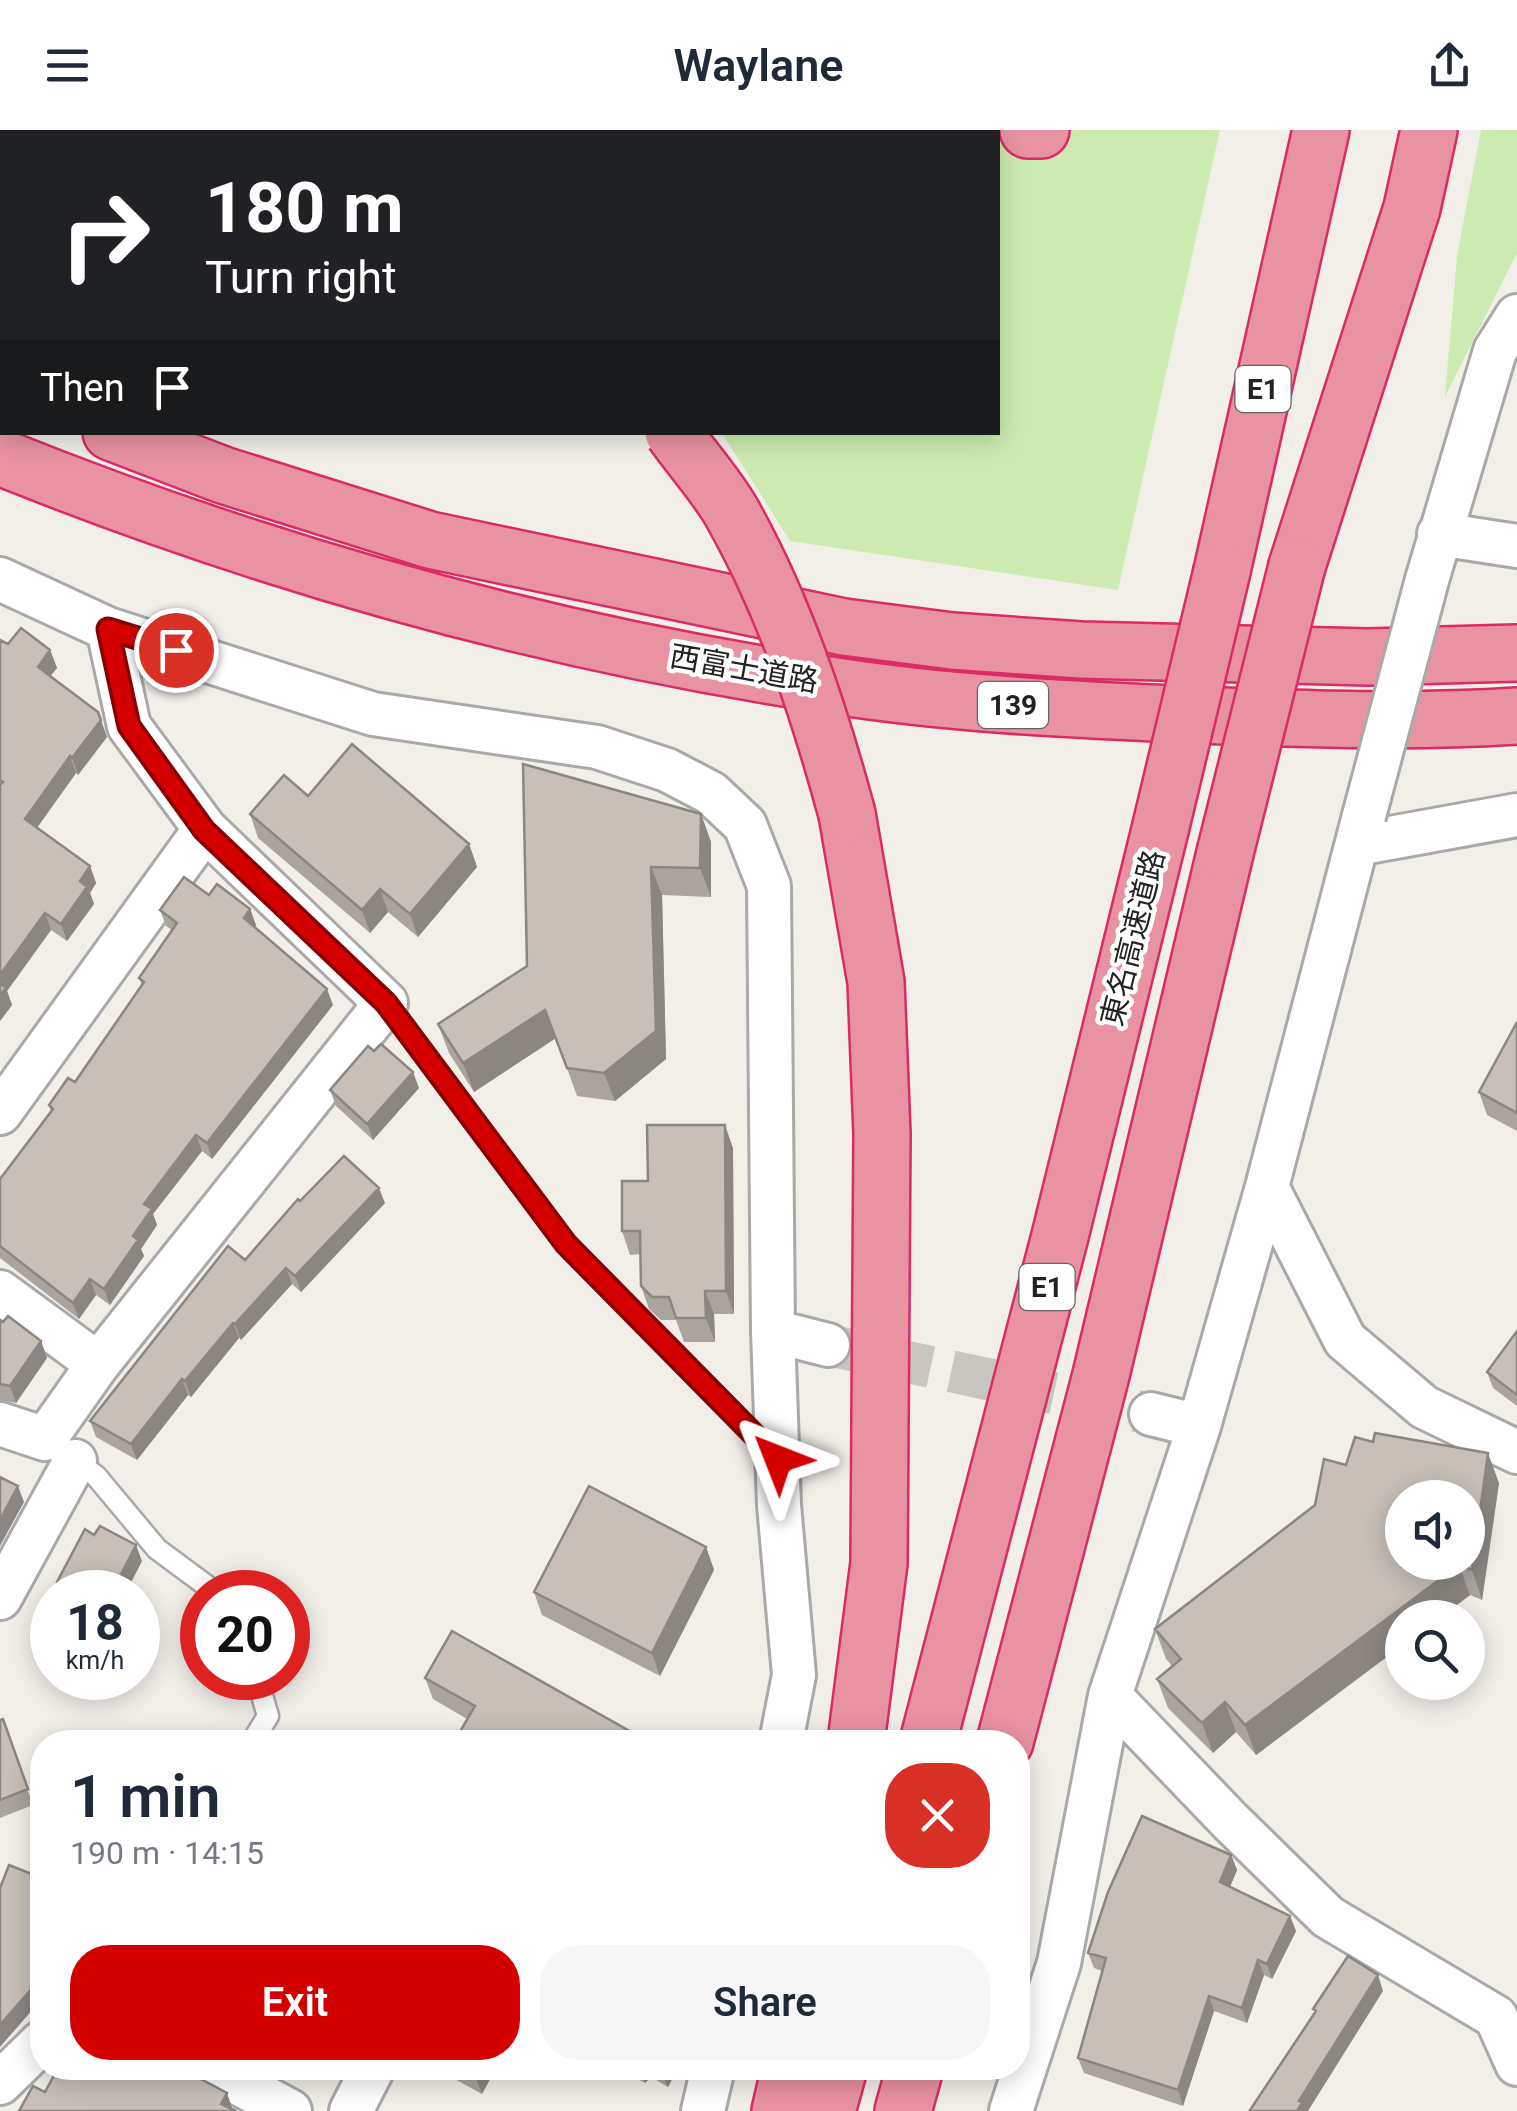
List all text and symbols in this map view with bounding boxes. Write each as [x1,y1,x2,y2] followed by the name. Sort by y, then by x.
[40,38,95,93] icon: menu
[1422,38,1477,93] icon: share
[673,39,844,92] text: Waylane
[205,167,404,249] text: 180 m
[40,170,170,300] icon: right
[205,251,397,304] text: Turn right
[145,360,200,415] icon: arrive
[40,366,125,410] text: Then
[1236,366,1290,412] road number: E1
[134,608,219,693] pin
[149,623,204,678] icon: arrive
[667,638,821,699] street label: 西富士道路
[978,682,1048,728] road number: 139
[1094,846,1171,1029] street label: 東名高速道路
[1020,1264,1074,1310] road number: E1
[726,1407,830,1511] position arrow
[1385,1480,1485,1700] map controls
[1385,1480,1485,1580] button: sound
[180,1570,310,1700] speed limit sign: 20
[66,1594,124,1652] text: 18
[1385,1600,1485,1700] button: search
[66,1646,124,1675] text: km/h
[70,1761,220,1832] text: 1 min
[885,1763,990,1868] button: close
[70,1834,264,1872] text: 190 m · 14:15
[70,1945,520,2060] button: Exit
[540,1945,990,2060] button: Share

